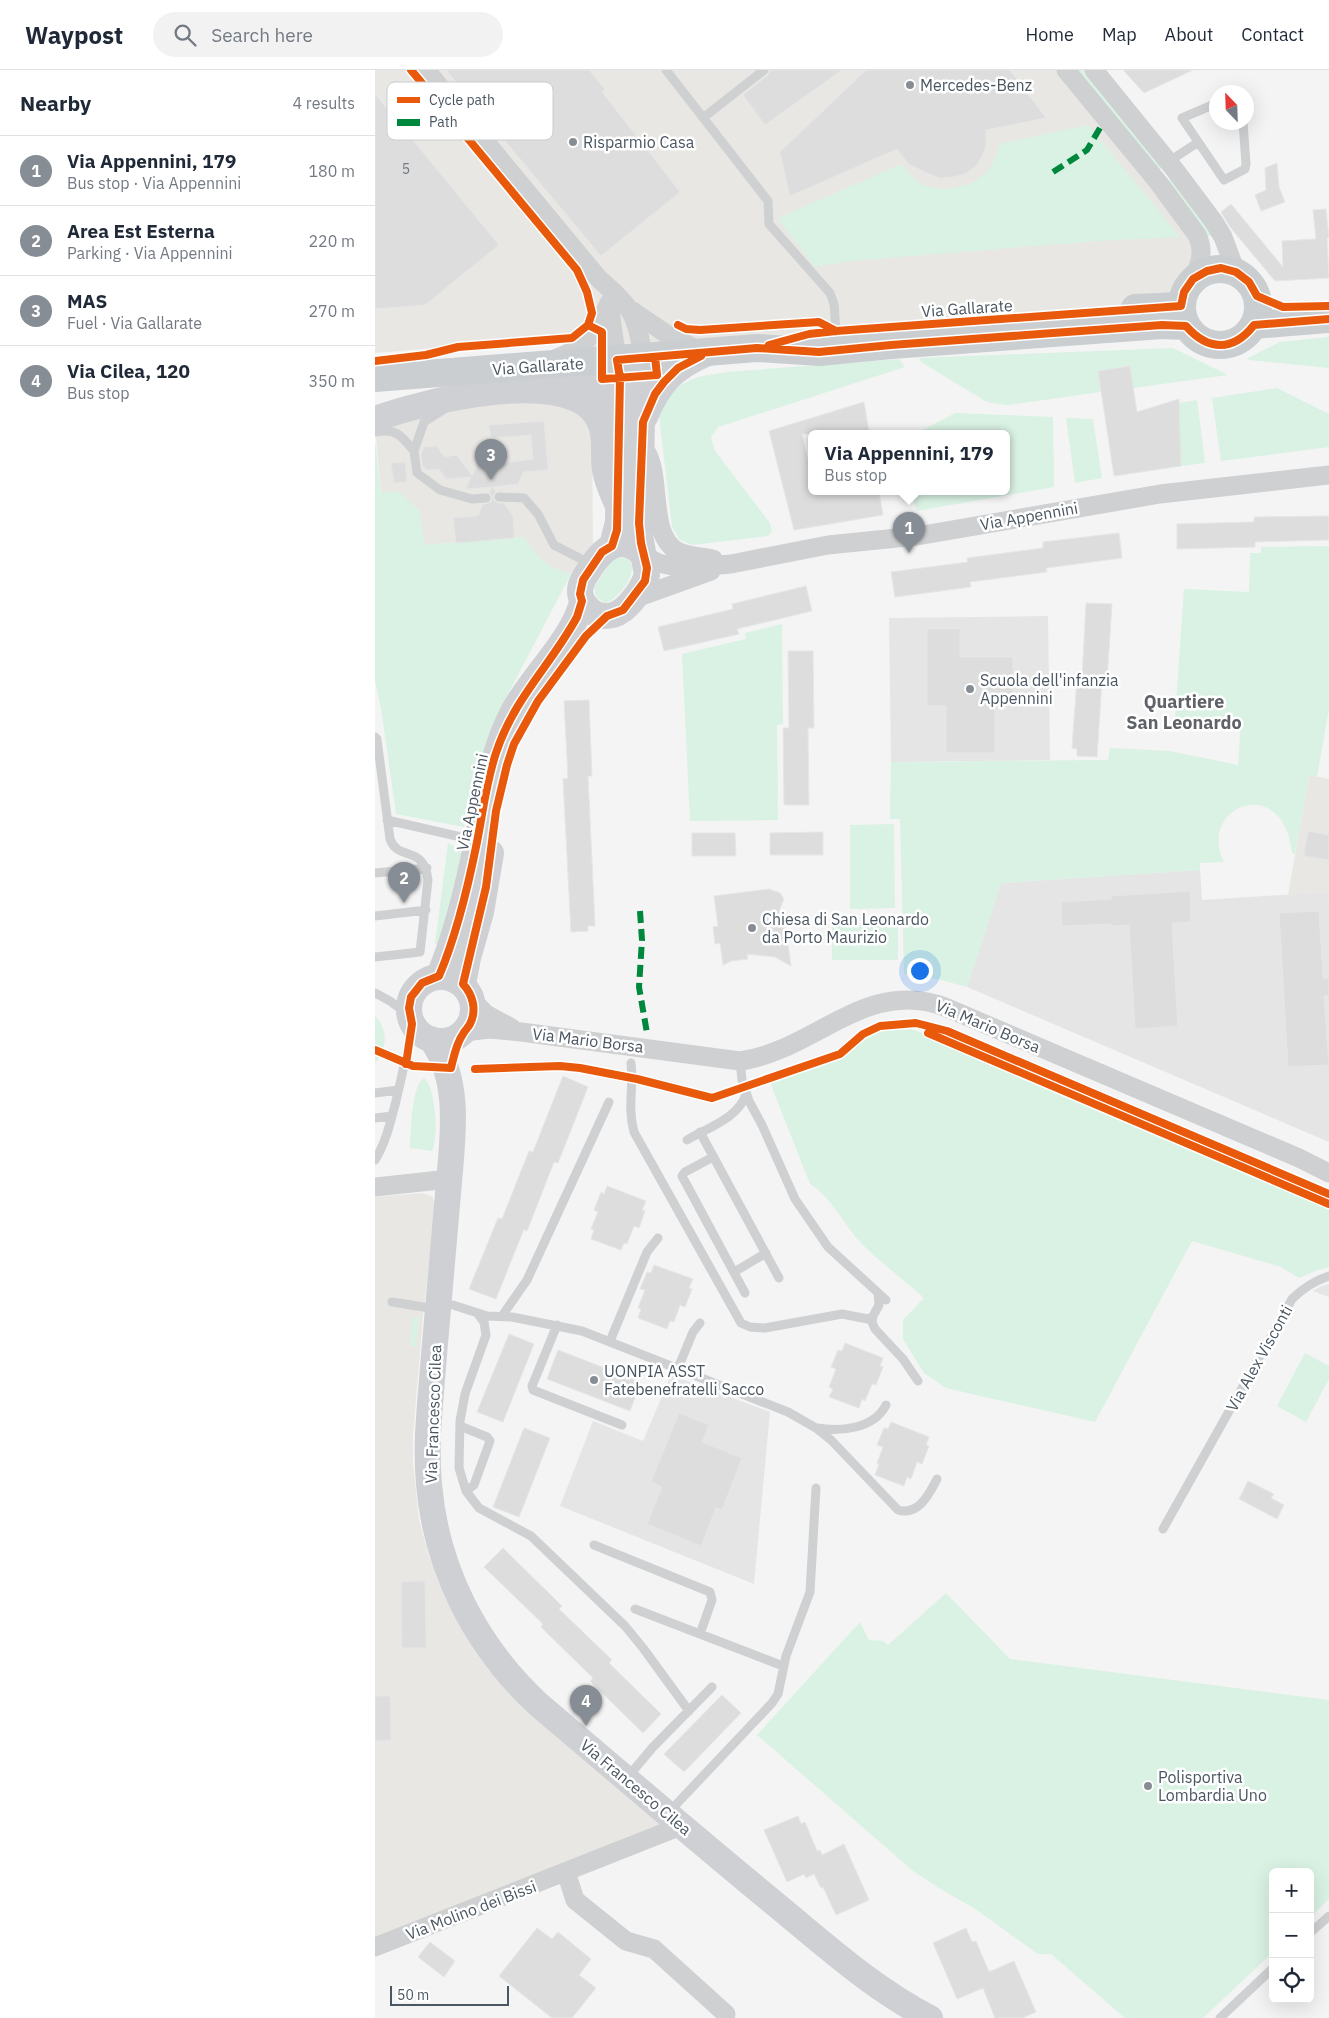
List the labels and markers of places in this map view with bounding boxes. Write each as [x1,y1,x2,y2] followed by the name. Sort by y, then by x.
[920,75,1032,95] place label: Mercedes-Benz
[904,79,916,91] marker: Mercedes-Benz
[583,132,695,152] place label: Risparmio Casa
[567,136,579,148] marker: Risparmio Casa
[475,439,507,480] pin: 3
[893,512,925,553] pin: 1
[980,670,1119,708] place label: Scuola dell'infanzia Appennini
[964,683,976,695] marker: Scuola dell'infanzia Appennini
[388,862,420,903] pin: 2
[762,909,929,947] place label: Chiesa di San Leonardo da Porto Maurizio
[746,922,758,934] marker: Chiesa di San Leonardo da Porto Maurizio
[604,1361,764,1399] place label: UONPIA ASST Fatebenefratelli Sacco
[588,1374,600,1386] marker: UONPIA ASST Fatebenefratelli Sacco
[570,1685,602,1726] pin: 4
[1158,1767,1267,1805] place label: Polisportiva Lombardia Uno
[1142,1780,1154,1792] marker: Polisportiva Lombardia Uno

